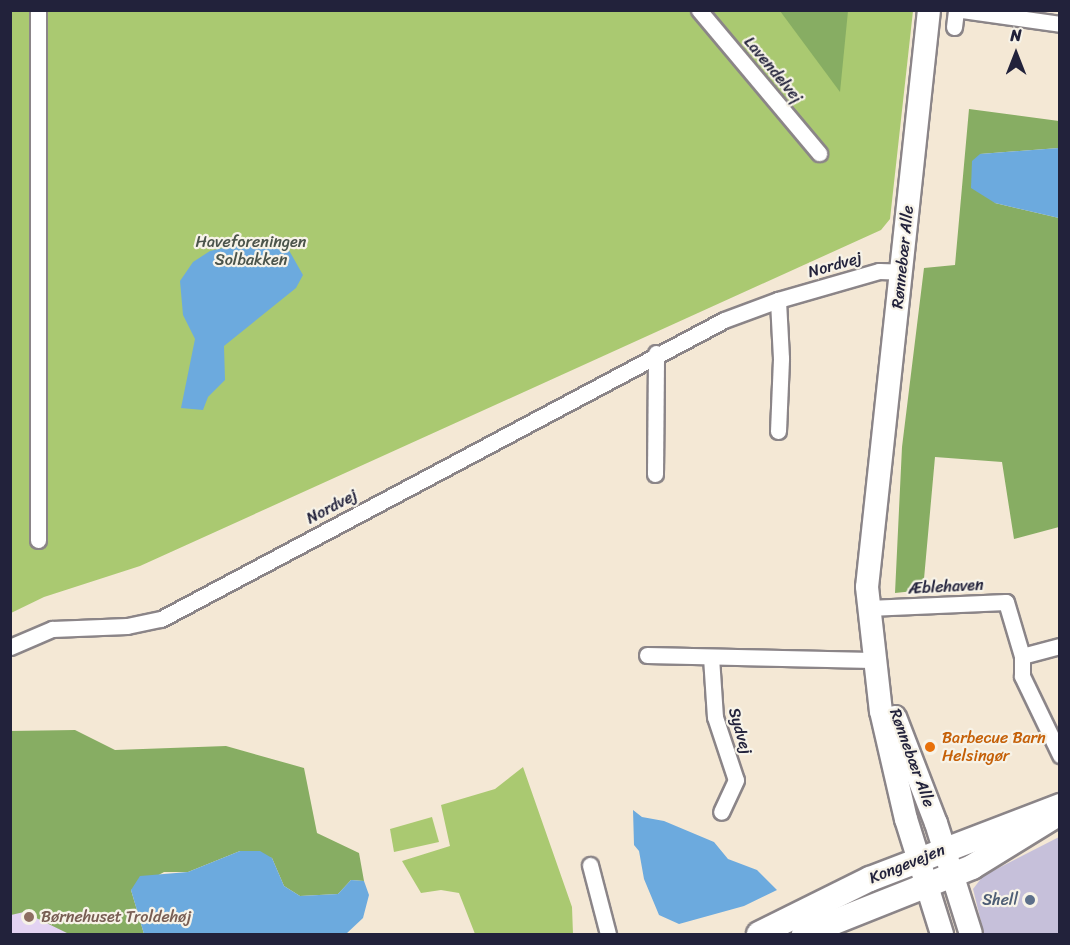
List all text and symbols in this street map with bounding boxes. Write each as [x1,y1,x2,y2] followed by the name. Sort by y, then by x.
[1010,21,1022,50] text: N
[986,24,1046,84] north arrow
[740,33,806,107] street label: Lavendelvej
[888,205,918,309] street label: Rønnebær Alle
[196,232,306,270] park label: Haveforeningen Solbakken
[806,248,864,282] street label: Nordvej
[303,486,361,528] street label: Nordvej
[908,575,984,599] street label: Æblehaven
[724,705,756,757] street label: Sydvej
[885,706,939,810] street label: Rønnebær Alle
[942,728,1046,766] place label: Barbecue Barn Helsingør
[923,740,937,754] marker: Barbecue Barn Helsingør
[866,840,948,888] street label: Kongevejen
[982,890,1018,910] place label: Shell
[1023,893,1037,907] marker: Shell
[41,907,191,927] place label: Børnehuset Troldehøj
[22,910,36,924] marker: Børnehuset Troldehøj

